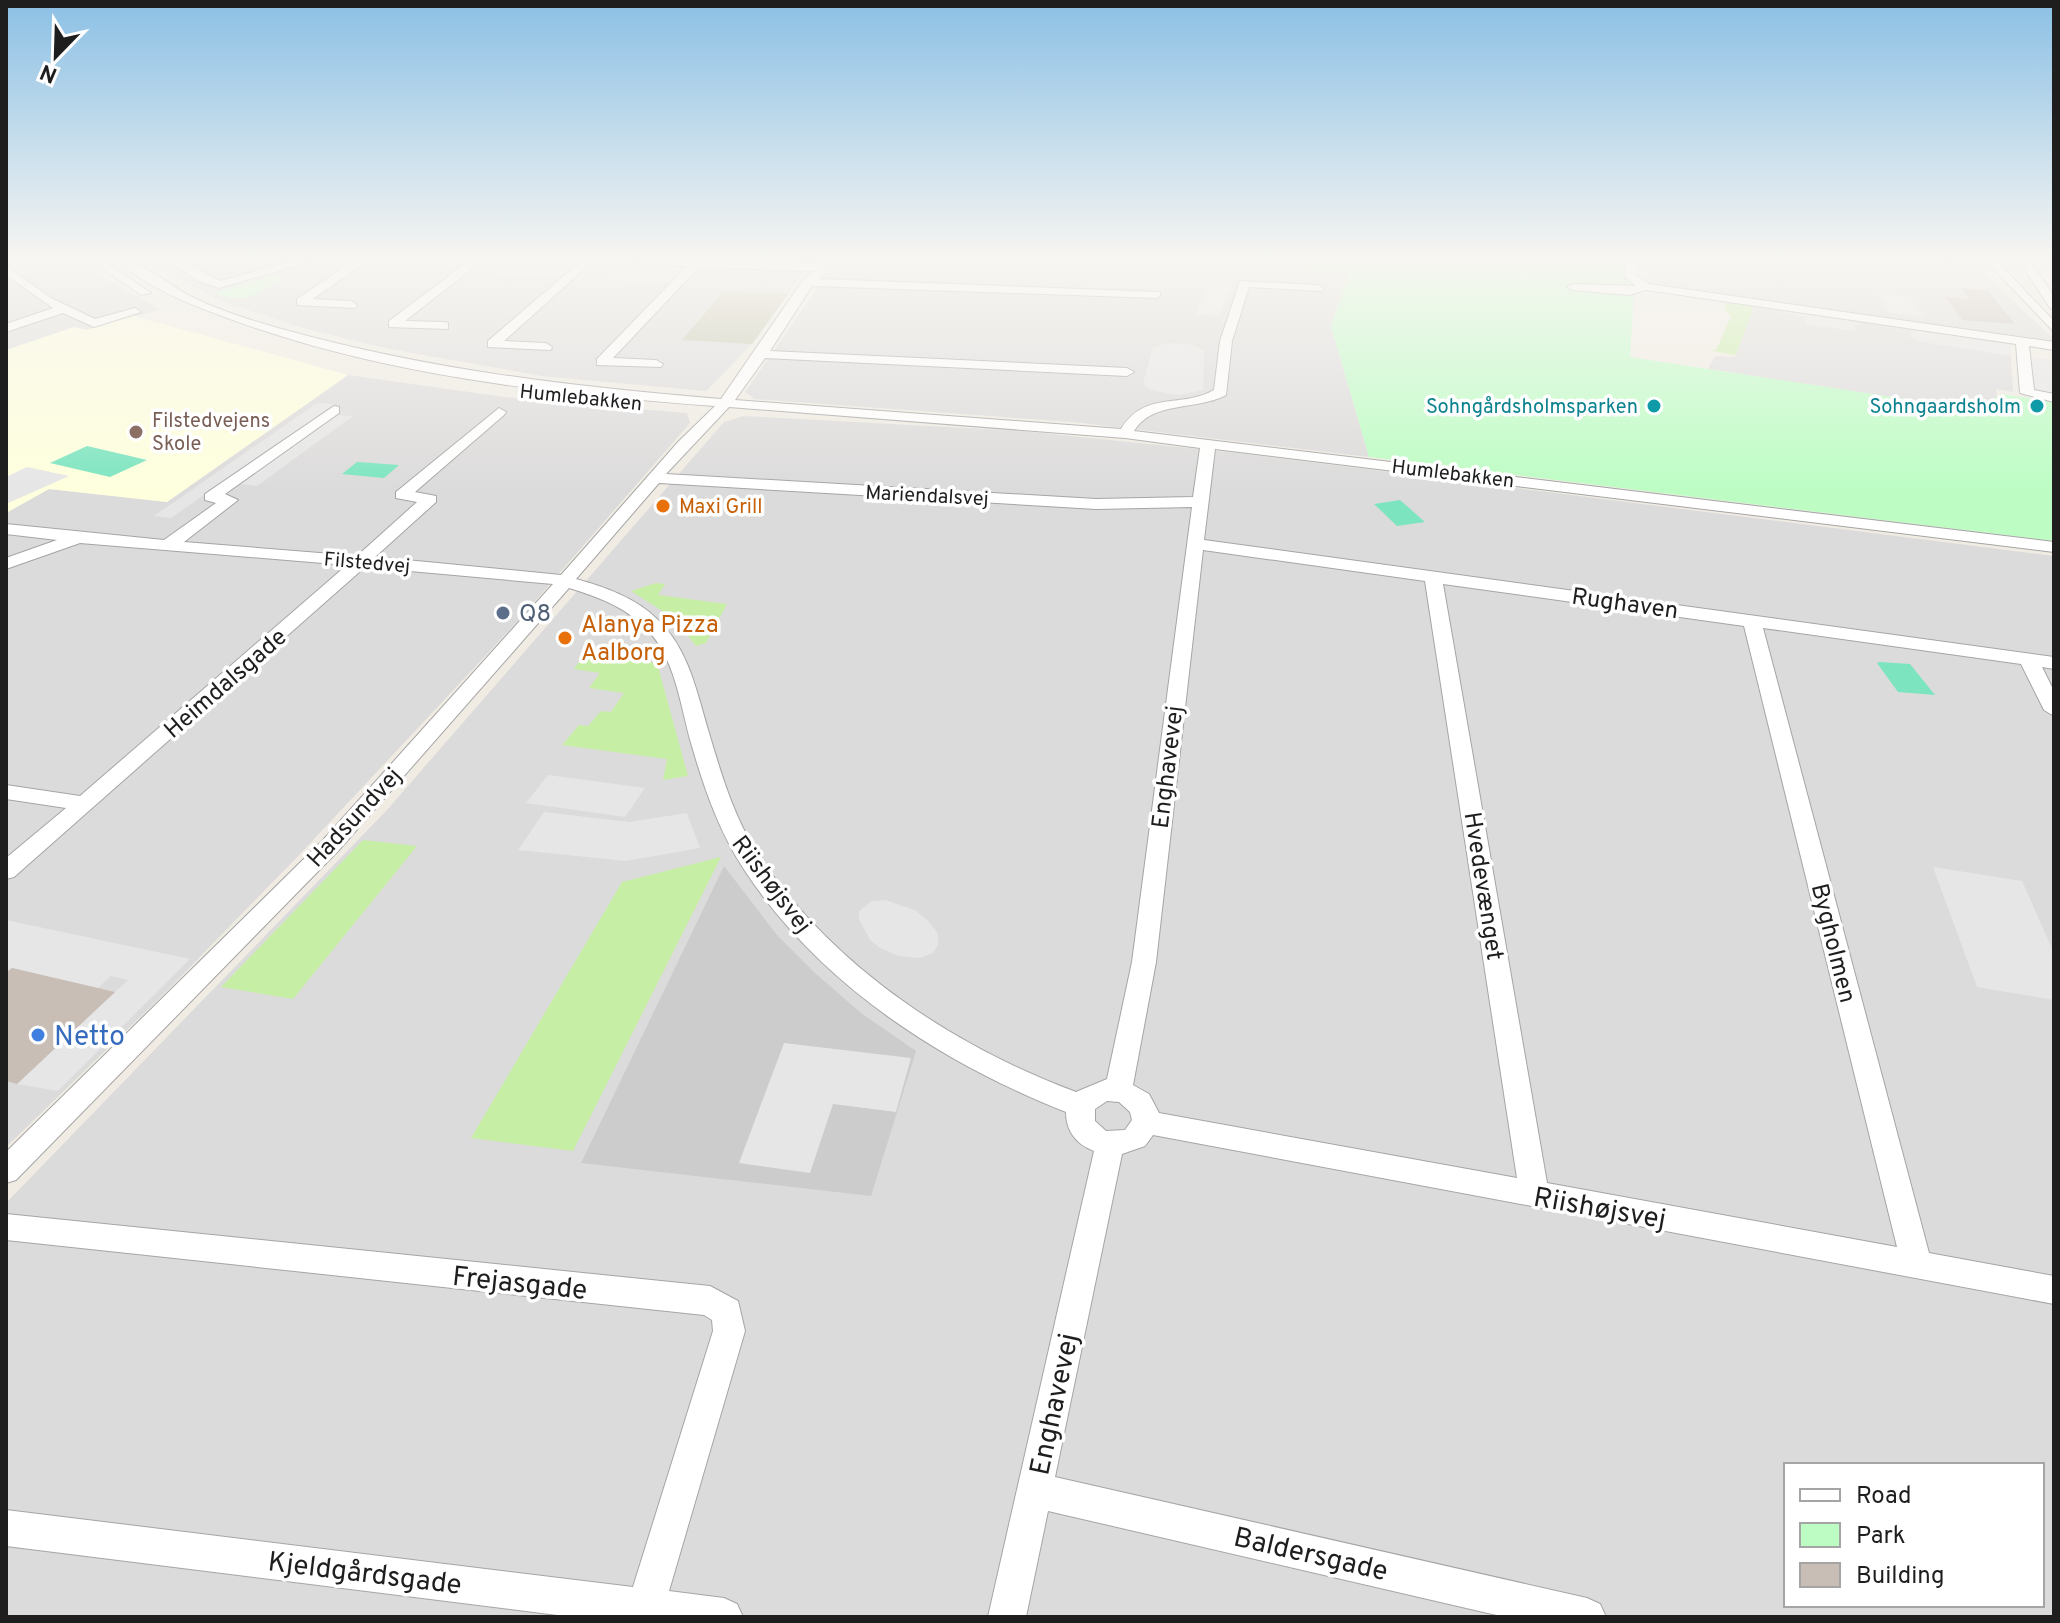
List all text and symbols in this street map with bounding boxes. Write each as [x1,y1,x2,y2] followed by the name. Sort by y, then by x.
[16,16,96,96] north arrow
[37,57,62,88] text: N
[518,380,643,418] street label: Humlebakken
[1426,395,1638,421] place label: Sohngårdsholmsparken
[1870,395,2021,421] place label: Sohngaardsholm
[1645,397,1663,415] marker: Sohngårdsholmsparken
[2028,397,2046,415] marker: Sohngaardsholm
[152,409,270,458] place label: Filstedvejens Skole
[127,423,145,441] marker: Filstedvejens Skole
[1390,455,1516,495] street label: Humlebakken
[865,481,989,513] street label: Mariendalsvej
[679,495,762,521] place label: Maxi Grill
[654,497,672,515] marker: Maxi Grill
[323,547,411,581] street label: Filstedvej
[1569,583,1680,627] street label: Rughaven
[519,600,551,630] place label: Q8
[494,604,512,622] marker: Q8
[581,611,719,669] place label: Alanya Pizza Aalborg
[159,623,294,746] street label: Heimdalsgade
[556,629,574,647] marker: Alanya Pizza Aalborg
[1147,704,1191,830] street label: Enghavevej
[302,762,409,875] street label: Hadsundvej
[1455,810,1509,963] street label: Hvedevænget
[724,830,817,940] street label: Riishøjsvej
[1803,881,1861,1006] street label: Bygholmen
[54,1020,125,1056] place label: Netto
[29,1026,47,1044] marker: Netto
[1530,1181,1669,1239] street label: Riishøjsvej
[450,1260,589,1310] street label: Frejasgade
[1023,1330,1089,1479] street label: Enghavevej
[1784,1463,2044,1607] legend
[1856,1482,1912,1512] text: Road
[1230,1521,1391,1591] street label: Baldersgade
[1856,1522,1906,1552] text: Park
[266,1545,464,1605] street label: Kjeldgårdsgade
[1856,1562,1945,1592] text: Building

